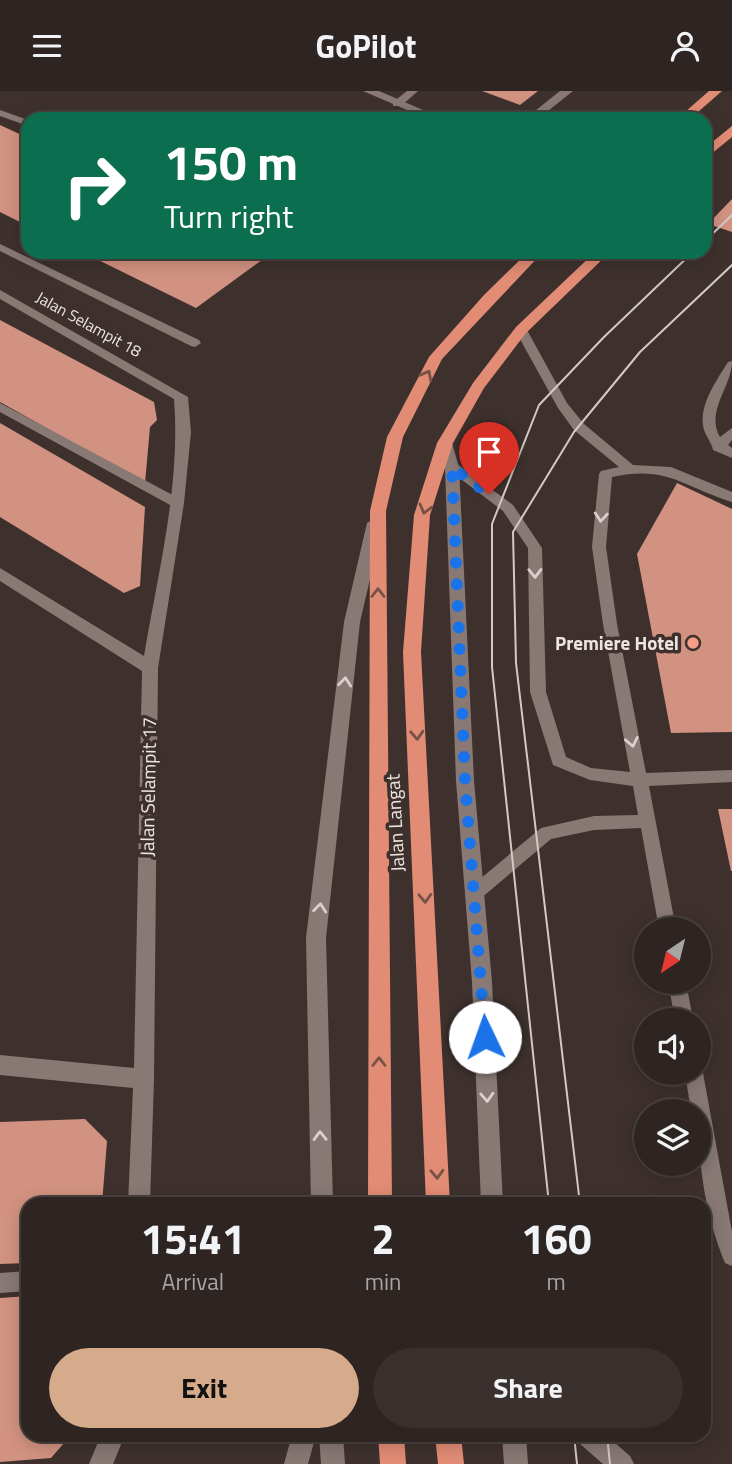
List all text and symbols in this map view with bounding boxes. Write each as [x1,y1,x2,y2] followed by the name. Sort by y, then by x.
[316,22,416,70] text: GoPilot
[28,27,66,65] icon: menu
[666,27,704,65] icon: person
[164,124,298,199] text: 150 m
[49,140,140,231] icon: right
[164,192,293,240] text: Turn right
[32,285,146,363] street label: Jalan Selampit 18
[419,370,432,382] one-way arrow
[459,422,519,494] pin
[470,433,508,471] icon: arrive
[419,502,433,514] one-way arrow
[594,512,609,523] one-way arrow
[528,567,543,578] one-way arrow
[370,587,386,597] one-way arrow
[555,628,679,657] place label: Premiere Hotel
[685,635,701,651] marker: Premiere Hotel
[338,677,353,688] one-way arrow
[132,717,163,857] street label: Jalan Selampit 17
[409,730,424,741] one-way arrow
[624,736,639,748] one-way arrow
[377,773,412,873] street label: Jalan Langat
[418,893,433,904] one-way arrow
[312,903,327,914] one-way arrow
[634,917,710,994] north arrow
[634,917,711,1176] map controls
[448,1000,522,1074] position arrow
[634,1008,711,1085] button: sound
[371,1057,387,1067] one-way arrow
[480,1092,495,1103] one-way arrow
[634,1099,711,1176] button: layers
[313,1130,328,1141] one-way arrow
[429,1169,444,1180] one-way arrow
[140,1206,245,1270] text: 15:41
[371,1206,395,1270] text: 2
[521,1206,591,1270] text: 160
[162,1264,224,1299] text: Arrival
[365,1264,401,1299] text: min
[547,1264,566,1299] text: m
[49,1348,359,1428] button: Exit
[373,1348,683,1428] button: Share

